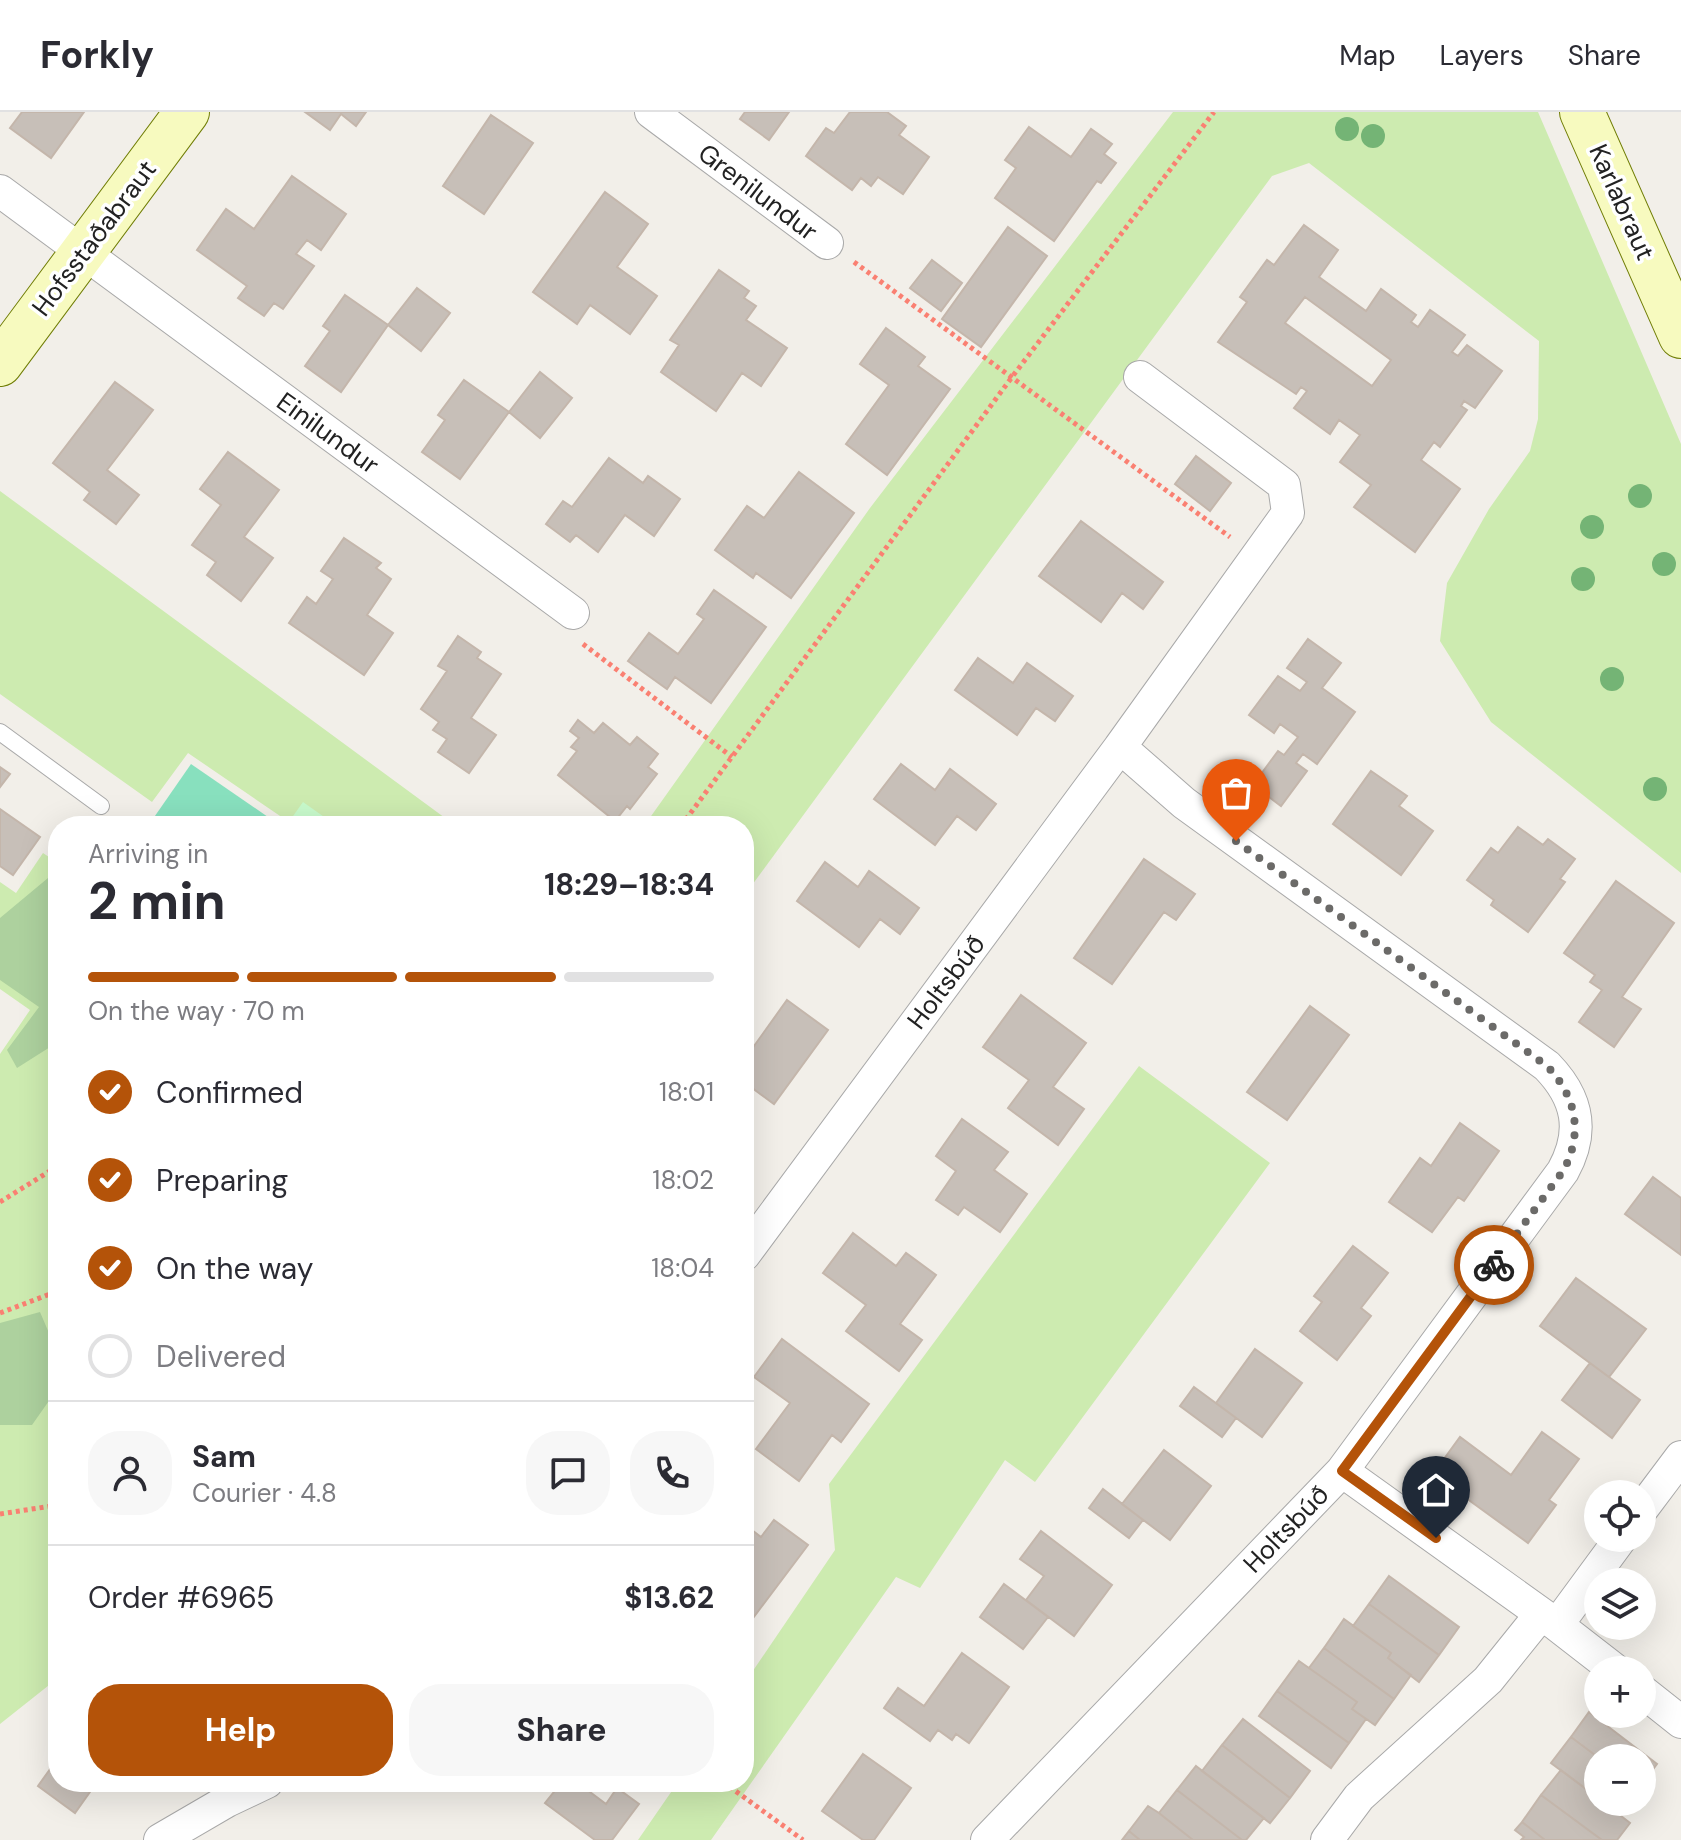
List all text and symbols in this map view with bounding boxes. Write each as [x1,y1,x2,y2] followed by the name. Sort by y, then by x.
[40,30,154,80] text: Forkly
[1339,37,1396,74] text: Map
[1440,37,1524,74] text: Layers
[1568,37,1641,74] text: Share
[691,136,825,248] street label: Grenilundur
[1581,139,1663,265] street label: Karlabraut
[24,153,164,323] street label: Hofsstaðabraut
[270,384,386,482] street label: Einilundur
[1202,759,1270,841] pin
[1214,771,1258,815] icon: bag
[88,837,208,871] text: Arriving in
[544,865,714,904] text: 18:29–18:34
[88,867,226,935] text: 2 min
[899,928,993,1036] street label: Holtsbúð
[88,994,305,1028] text: On the way · 70 m
[88,1070,132,1114] icon: check
[156,1073,303,1112] text: Confirmed
[659,1075,714,1109] text: 18:01
[88,1158,132,1202] icon: check
[156,1161,288,1200] text: Preparing
[652,1163,714,1197] text: 18:02
[1454,1225,1534,1305] courier
[1472,1243,1516,1287] icon: bike
[88,1246,132,1290] icon: check
[156,1249,313,1288] text: On the way
[651,1251,714,1285] text: 18:04
[156,1337,286,1376] text: Delivered
[88,1431,172,1515] button: person
[526,1431,610,1515] button: chat
[630,1431,714,1515] button: phone
[192,1437,256,1476] text: Sam
[1402,1456,1470,1538] pin
[1414,1468,1458,1512] icon: home
[192,1476,337,1510] text: Courier · 4.8
[1236,1478,1336,1580] street label: Holtsbúð
[1584,1480,1656,1816] map controls
[1584,1480,1656,1552] button: locate
[1584,1568,1656,1640] button: layers
[88,1578,274,1617] text: Order #6965
[624,1578,714,1617] text: $13.62
[1584,1656,1656,1728] button: +
[88,1684,393,1776] button: Help
[409,1684,714,1776] button: Share
[1584,1744,1656,1816] button: −

